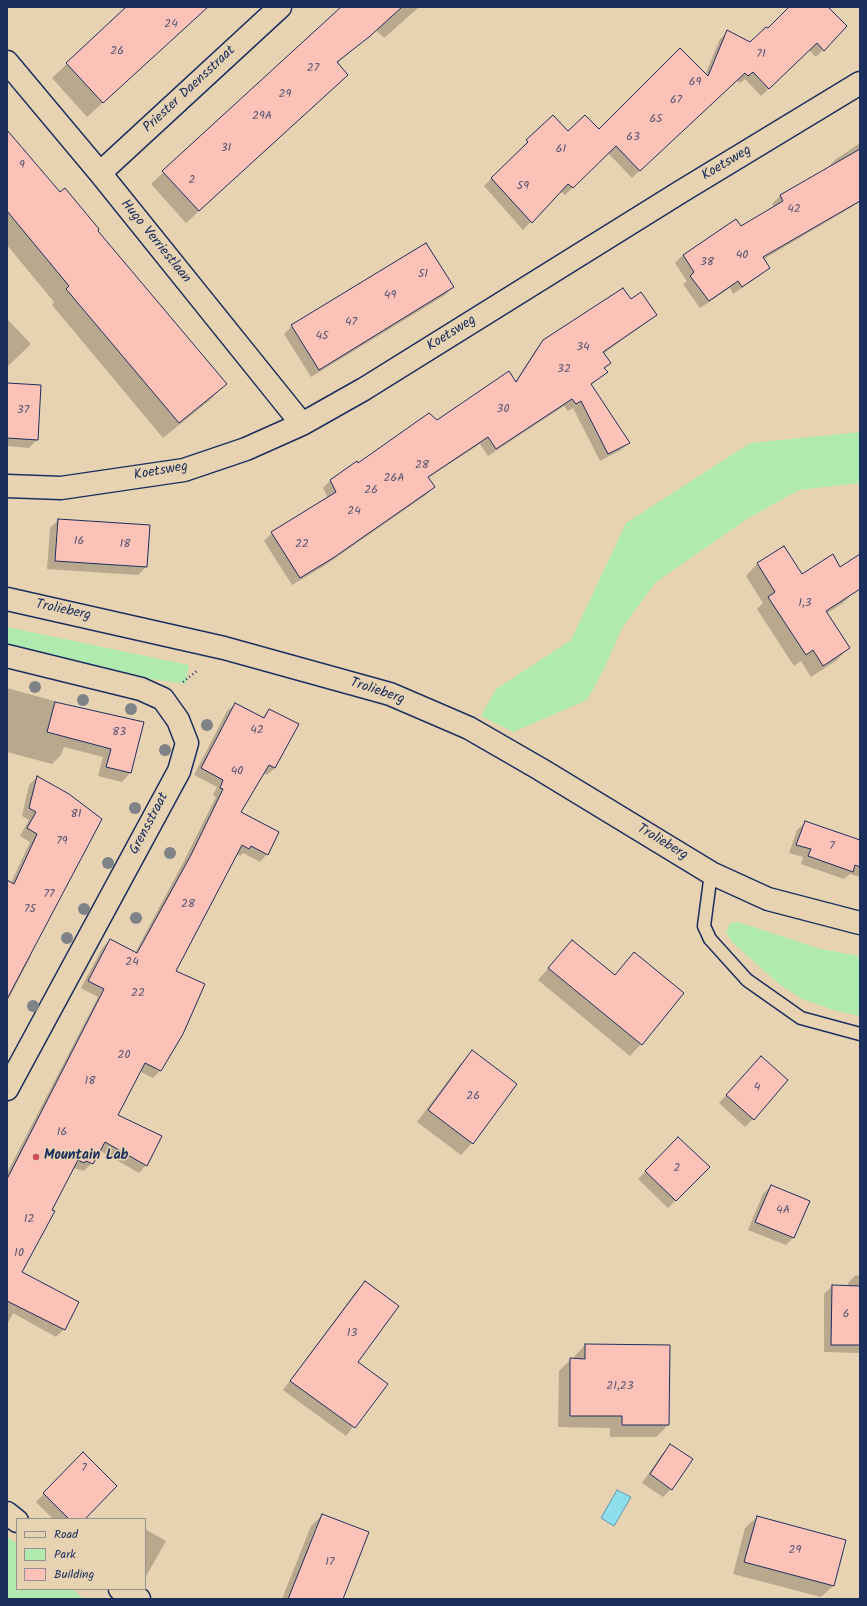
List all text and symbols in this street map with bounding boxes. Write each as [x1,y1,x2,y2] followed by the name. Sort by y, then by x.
[164,18,178,32] house number: 24
[141,43,239,137] street label: Priester Daensstraat
[110,45,124,59] house number: 26
[756,48,766,62] house number: 71
[307,62,319,76] house number: 27
[689,76,701,90] house number: 69
[279,88,291,102] house number: 29
[670,94,682,108] house number: 67
[252,110,272,124] house number: 29A
[649,113,663,127] house number: 65
[626,131,640,145] house number: 63
[221,142,231,156] house number: 31
[556,143,566,157] house number: 61
[699,143,755,185] street label: Koetsweg
[19,159,25,173] house number: 9
[189,174,195,188] house number: 2
[517,180,529,194] house number: 59
[116,197,194,287] street label: Hugo Verriestlaan
[787,203,801,217] house number: 42
[736,249,748,263] house number: 40
[700,256,714,270] house number: 38
[418,268,428,282] house number: 51
[384,289,396,303] house number: 49
[424,312,480,356] street label: Koetsweg
[345,316,357,330] house number: 47
[315,330,329,344] house number: 45
[576,341,590,355] house number: 34
[557,363,571,377] house number: 32
[497,403,509,417] house number: 30
[17,404,29,418] house number: 37
[133,459,189,485] street label: Koetsweg
[415,459,429,473] house number: 28
[384,472,404,486] house number: 26A
[364,484,378,498] house number: 26
[347,505,361,519] house number: 24
[74,535,84,549] house number: 16
[120,538,130,552] house number: 18
[295,538,309,552] house number: 22
[34,597,92,625] street label: Trolieberg
[798,597,812,611] house number: 1,3
[348,675,406,709] street label: Trolieberg
[250,724,264,738] house number: 42
[112,726,126,740] house number: 83
[231,765,243,779] house number: 40
[127,790,173,858] street label: Grensstraat
[71,808,81,822] house number: 81
[633,821,691,865] street label: Trolieberg
[56,835,68,849] house number: 79
[829,840,835,854] house number: 7
[43,888,55,902] house number: 77
[181,898,195,912] house number: 28
[24,903,36,917] house number: 75
[125,956,139,970] house number: 24
[131,987,145,1001] house number: 22
[118,1049,130,1063] house number: 20
[85,1075,95,1089] house number: 18
[754,1081,760,1095] house number: 4
[466,1090,480,1104] house number: 26
[57,1126,67,1140] house number: 16
[44,1149,128,1165] place label: Mountain Lab
[31,1152,41,1162] marker: Mountain Lab
[674,1162,680,1176] house number: 2
[776,1204,790,1218] house number: 4A
[24,1213,34,1227] house number: 12
[14,1247,24,1261] house number: 10
[843,1308,849,1322] house number: 6
[347,1327,357,1341] house number: 13
[606,1380,634,1394] house number: 21,23
[81,1462,87,1476] house number: 7
[16,1518,146,1590] legend
[54,1525,78,1544] text: Road
[789,1544,801,1558] house number: 29
[54,1545,76,1564] text: Park
[325,1556,335,1570] house number: 17
[54,1565,94,1584] text: Building

